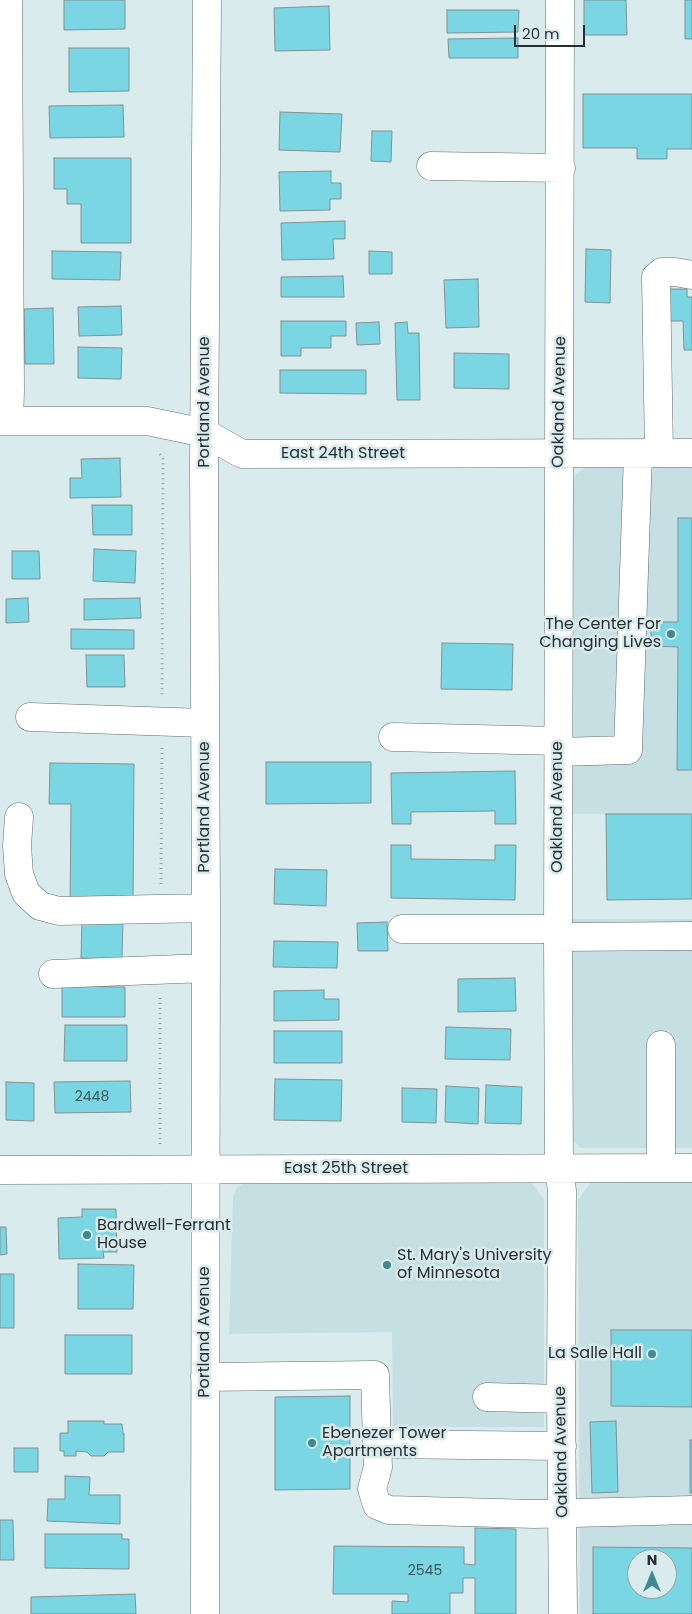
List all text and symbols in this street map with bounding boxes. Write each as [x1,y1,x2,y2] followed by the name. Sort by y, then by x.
[517,15,588,47] scale bar
[522,23,560,44] text: 20 m
[195,336,215,468] street label: Portland Avenue
[549,336,571,468] street label: Oakland Avenue
[281,444,405,464] street label: East 24th Street
[539,615,661,653] place label: The Center For Changing Lives
[665,628,677,640] marker: The Center For Changing Lives
[195,741,215,873] street label: Portland Avenue
[548,741,568,873] street label: Oakland Avenue
[75,1089,109,1105] house number: 2448
[284,1159,408,1179] street label: East 25th Street
[97,1216,231,1254] place label: Bardwell-Ferrant House
[81,1229,93,1241] marker: Bardwell-Ferrant House
[397,1246,552,1284] place label: St. Mary's University of Minnesota
[381,1259,393,1271] marker: St. Mary's University of Minnesota
[195,1266,215,1398] street label: Portland Avenue
[548,1344,642,1364] place label: La Salle Hall
[646,1348,658,1360] marker: La Salle Hall
[551,1386,573,1518] street label: Oakland Avenue
[322,1424,446,1462] place label: Ebenezer Tower Apartments
[306,1437,318,1449] marker: Ebenezer Tower Apartments
[627,1549,677,1599] north arrow
[647,1550,657,1570] text: N
[408,1563,442,1579] house number: 2545

